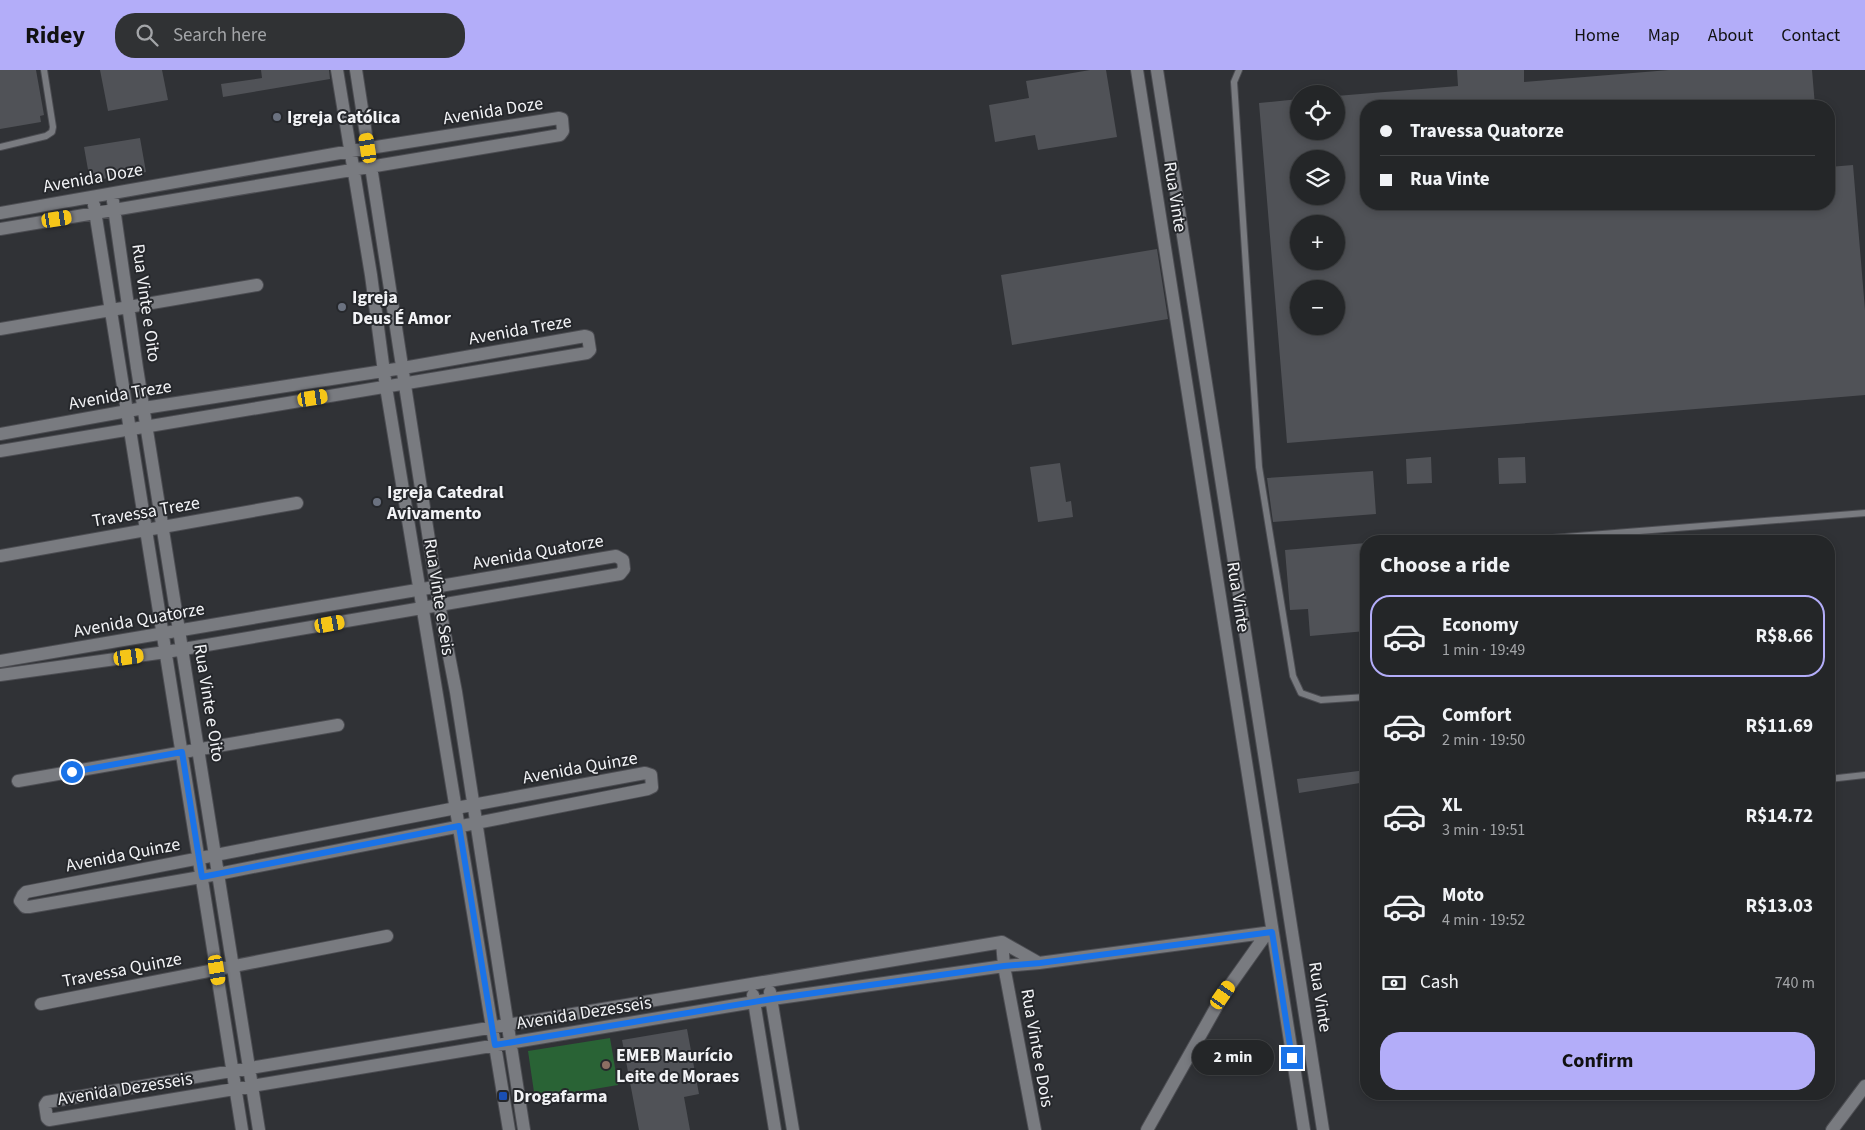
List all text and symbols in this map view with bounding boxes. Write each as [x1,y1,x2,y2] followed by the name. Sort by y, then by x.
[115,13,465,58] search box
[25,18,85,53] text: Ridey
[133,21,161,49] icon: search
[173,22,267,49] text: Search here
[1574,23,1620,48] text: Home
[1648,23,1680,48] text: Map
[1708,23,1753,48] text: About
[1781,23,1840,48] text: Contact
[1290,85,1345,335] map controls
[1290,85,1345,140] button: locate
[441,91,545,131] street label: Avenida Doze
[287,105,400,130] place label: Igreja Católica
[271,111,283,123] marker: Igreja Católica
[1410,118,1564,145] text: Travessa Quatorze
[358,132,377,164] car
[1290,150,1345,205] button: layers
[41,157,145,199] street label: Avenida Doze
[1157,160,1193,234] street label: Rua Vinte
[1410,166,1490,193] text: Rua Vinte
[41,209,72,229] car
[1290,215,1345,270] button: +
[125,242,167,364] street label: Rua Vinte e Oito
[1290,280,1345,335] button: −
[352,285,452,331] place label: Igreja Deus É Amor
[336,301,348,313] marker: Igreja Deus É Amor
[467,309,573,351] street label: Avenida Treze
[67,374,173,416] street label: Avenida Treze
[297,388,328,408] car
[386,480,504,526] place label: Igreja Catedral Avivamento
[90,490,202,534] street label: Travessa Treze
[371,496,383,508] marker: Igreja Catedral Avivamento
[471,528,606,576] street label: Avenida Quatorze
[417,537,461,657] street label: Rua Vinte e Seis
[1380,549,1510,581] text: Choose a ride
[1220,560,1256,634] street label: Rua Vinte
[72,596,207,644] street label: Avenida Quatorze
[1442,612,1519,639] text: Economy
[313,614,346,634] car
[1382,614,1427,659] icon: car
[1756,623,1813,650] text: R$8.66
[1442,639,1525,661] text: 1 min · 19:49
[187,642,231,764] street label: Rua Vinte e Oito
[113,647,144,667] car
[1442,702,1512,729] text: Comfort
[1382,704,1427,749] icon: car
[1745,713,1813,740] text: R$11.69
[1442,729,1525,751] text: 2 min · 19:50
[521,746,639,790] street label: Avenida Quinze
[61,761,83,783] route start
[1442,792,1463,819] text: XL
[1382,794,1427,839] icon: car
[1745,803,1813,830] text: R$14.72
[1442,819,1525,841] text: 3 min · 19:51
[64,832,183,878] street label: Avenida Quinze
[1442,882,1484,909] text: Moto
[1382,884,1427,929] icon: car
[1745,893,1813,920] text: R$13.03
[1442,909,1525,931] text: 4 min · 19:52
[60,946,184,994] street label: Travessa Quinze
[207,954,226,986] car
[1302,960,1338,1034] street label: Rua Vinte
[1380,969,1408,997] icon: cash
[1420,969,1459,996] text: Cash
[1775,972,1815,994] text: 740 m
[1208,978,1237,1012] car
[1014,987,1060,1109] street label: Rua Vinte e Dois
[515,990,653,1036] street label: Avenida Dezesseis
[1380,1032,1815,1090] button: Confirm
[1192,1040,1274,1076] callout: 2 min
[616,1043,739,1089] place label: EMEB Maurício Leite de Moraes
[1214,1046,1252,1068] text: 2 min
[1281,1047,1303,1069] route end
[600,1059,612,1071] marker: EMEB Maurício Leite de Moraes
[56,1066,194,1112] street label: Avenida Dezesseis
[513,1084,608,1109] place label: Drogafarma
[497,1090,509,1102] marker: Drogafarma

